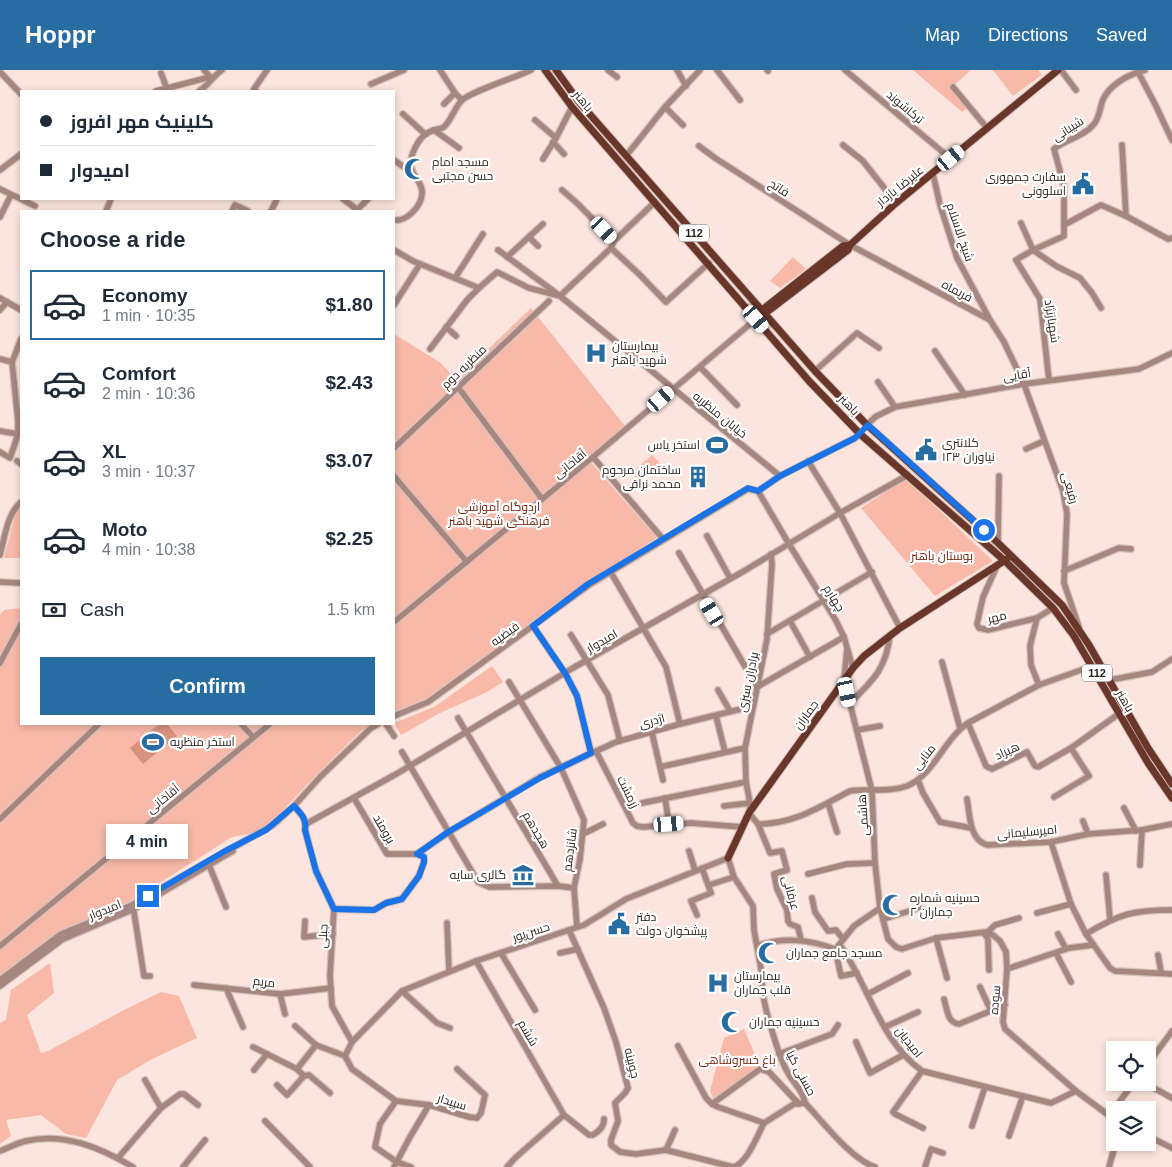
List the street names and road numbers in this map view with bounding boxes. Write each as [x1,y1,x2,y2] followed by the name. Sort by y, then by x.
[569,87,596,114] street label: باهنر
[884,87,927,127] street label: ترکاشوند
[1050,114,1086,144] street label: شیبانی
[873,163,926,210] street label: علیرضا بازدار
[766,176,792,201] street label: فاتح
[943,201,977,263] street label: شیخ الاسلام
[679,224,709,242] road number: 112
[939,277,975,305] street label: فریماه
[1042,298,1062,344] street label: شهبازنژاد
[439,342,490,393] street label: منظریه دوم
[1002,366,1033,384] street label: آقایی
[690,389,750,441] street label: خیابان منظریه
[835,391,862,418] street label: باهنر
[551,446,590,481] street label: آقاخانی
[1059,471,1081,505] street label: رفیعی
[819,582,848,615] street label: چهارم
[985,608,1008,626] street label: مهر
[488,619,522,649] street label: فیضیه
[583,626,620,656] street label: امیدوار
[735,651,761,713] street label: برادران سبزی
[1082,664,1112,682] road number: 112
[1113,686,1137,715] street label: باهنر
[791,698,821,732] street label: جماران
[638,711,666,731] street label: اژدری
[992,739,1022,763] street label: هیراد
[910,741,938,773] street label: منایی
[614,774,642,810] street label: زرمشت
[144,781,183,816] street label: آقاخانی
[855,794,871,836] street label: هاشمی
[519,809,552,852] street label: هجدهم
[370,812,398,846] street label: برومند
[996,822,1058,842] street label: امیرسلیمانی
[560,827,581,873] street label: شانزدهم
[779,874,803,912] street label: عرفانی
[86,897,123,923] street label: امیدوار
[510,919,552,947] street label: حسن‌پور
[315,923,331,949] street label: جبلی
[252,974,276,991] street label: مریم
[987,985,1003,1015] street label: سوده
[514,1017,541,1049] street label: ششم
[893,1024,925,1060] street label: امیدیان
[620,1046,643,1080] street label: چوبینه
[783,1048,819,1098] street label: حسنی کیا
[434,1091,468,1114] street label: سپیدار

